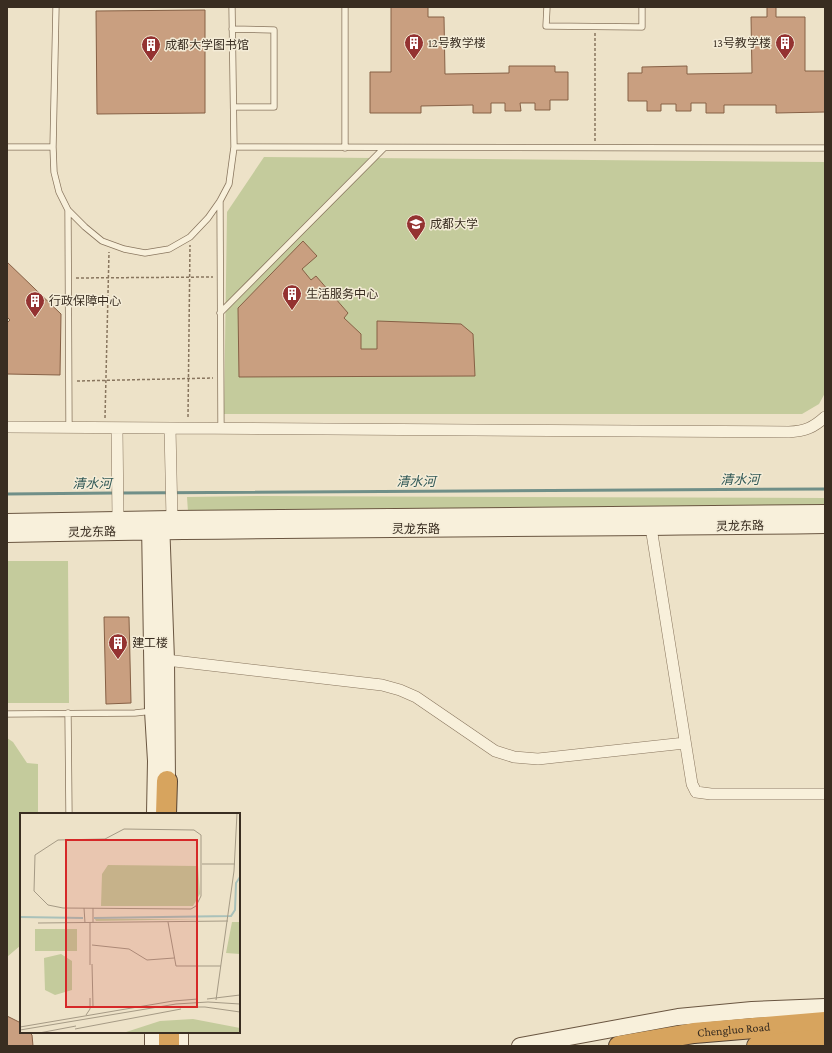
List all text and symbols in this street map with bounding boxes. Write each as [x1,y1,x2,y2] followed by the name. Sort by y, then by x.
[403,32,425,60] building icon: 12号教学楼
[774,32,796,60] building icon: 13号教学楼
[140,34,162,62] building icon: 成都大学图书馆
[428,36,486,50] place label: 12号教学楼
[713,36,771,50] place label: 13号教学楼
[165,38,249,52] place label: 成都大学图书馆
[405,213,427,241] school or university icon: 成都大学
[430,217,478,231] place label: 成都大学
[281,283,303,311] building icon: 生活服务中心
[306,287,378,301] place label: 生活服务中心
[24,290,46,318] building icon: 行政保障中心
[49,294,121,308] place label: 行政保障中心
[720,472,762,487] water label: 清水河
[396,474,438,489] water label: 清水河
[72,476,114,491] water label: 清水河
[716,519,764,533] street label: 灵龙东路
[392,522,440,536] street label: 灵龙东路
[68,525,116,539] street label: 灵龙东路
[107,632,129,660] building icon: 建工楼
[132,636,168,650] place label: 建工楼
[20,813,240,1033] inset map
[697,1020,771,1040] street label: Chengluo Road

